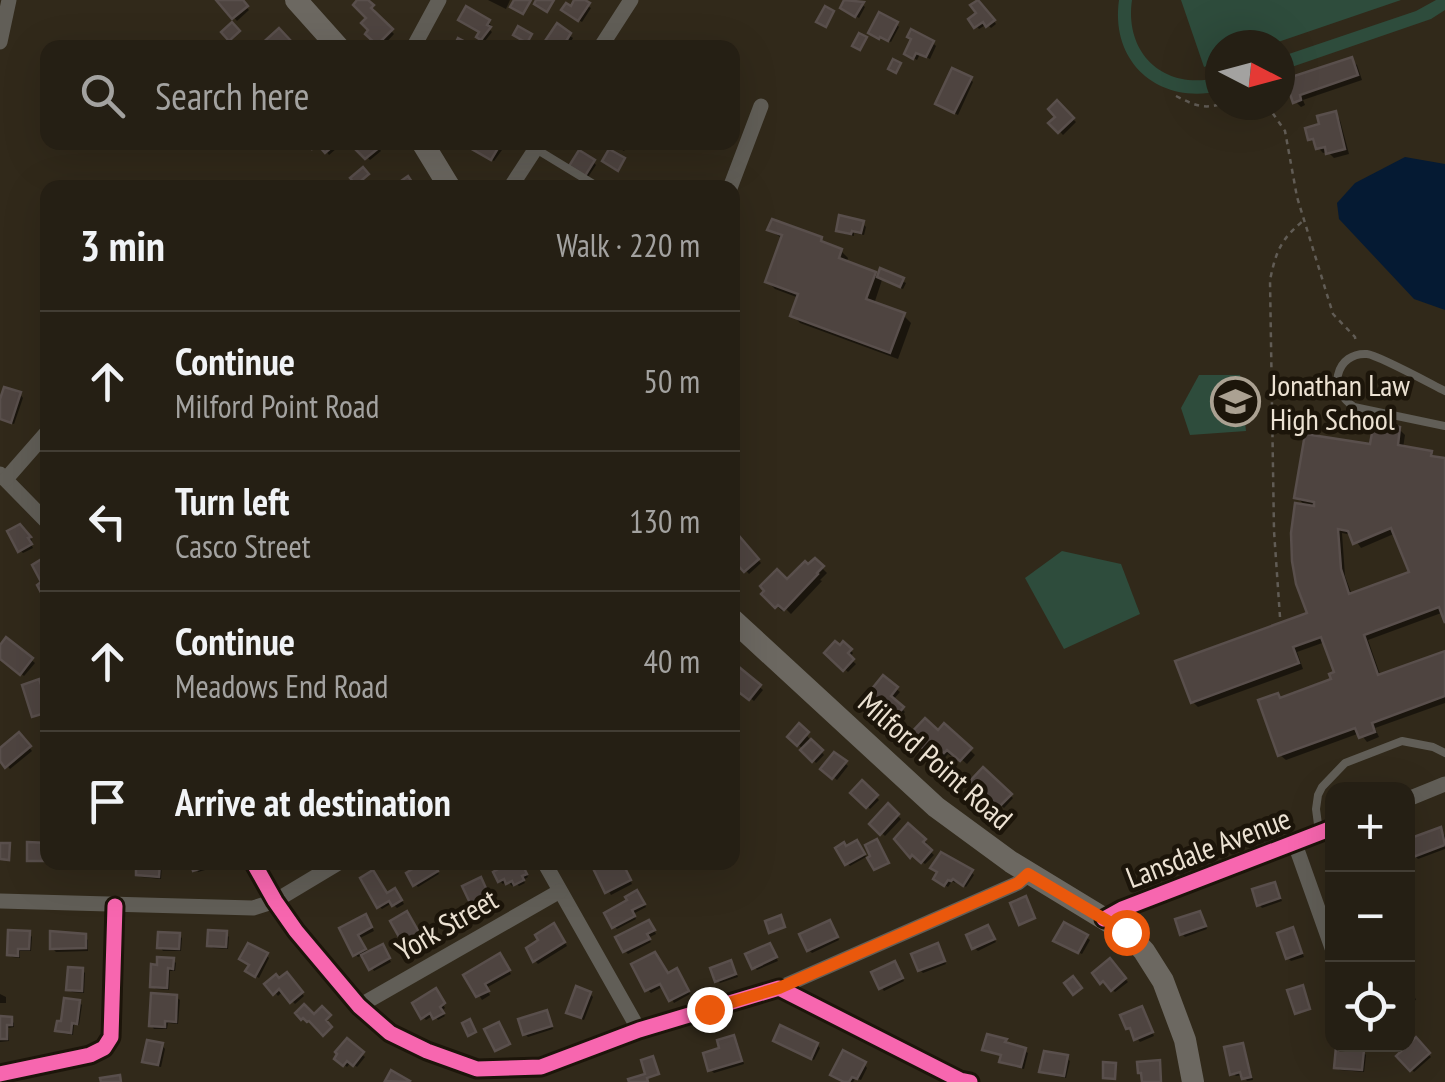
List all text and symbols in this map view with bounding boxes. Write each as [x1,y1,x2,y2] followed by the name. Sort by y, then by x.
[1205,30,1295,120] north arrow
[40,40,740,150] search box
[75,68,130,123] icon: search
[155,71,309,120] text: Search here
[80,218,165,273] text: 3 min
[556,224,700,266] text: Walk · 220 m
[175,336,295,385] text: Continue
[80,354,135,409] icon: ahead
[644,360,700,402] text: 50 m
[1269,365,1410,438] place label: Jonathan Law High School
[1209,375,1261,427] school or university icon: Jonathan Law High School
[175,385,379,427] text: Milford Point Road
[175,476,289,525] text: Turn left
[80,494,135,549] icon: left
[629,500,700,542] text: 130 m
[175,525,311,567] text: Casco Street
[175,616,295,665] text: Continue
[80,634,135,689] icon: ahead
[644,640,700,682] text: 40 m
[175,665,388,707] text: Meadows End Road
[851,682,1021,838] street label: Milford Point Road
[80,774,135,829] icon: arrive
[175,777,451,826] text: Arrive at destination
[1325,782,1415,1052] map controls
[1325,782,1415,872] button: +
[1120,798,1296,896] street label: Lansdale Avenue
[1325,872,1415,962] button: −
[388,879,505,969] street label: York Street
[1104,910,1150,956] route start
[1325,962,1415,1052] button: locate
[687,987,733,1033] route end

